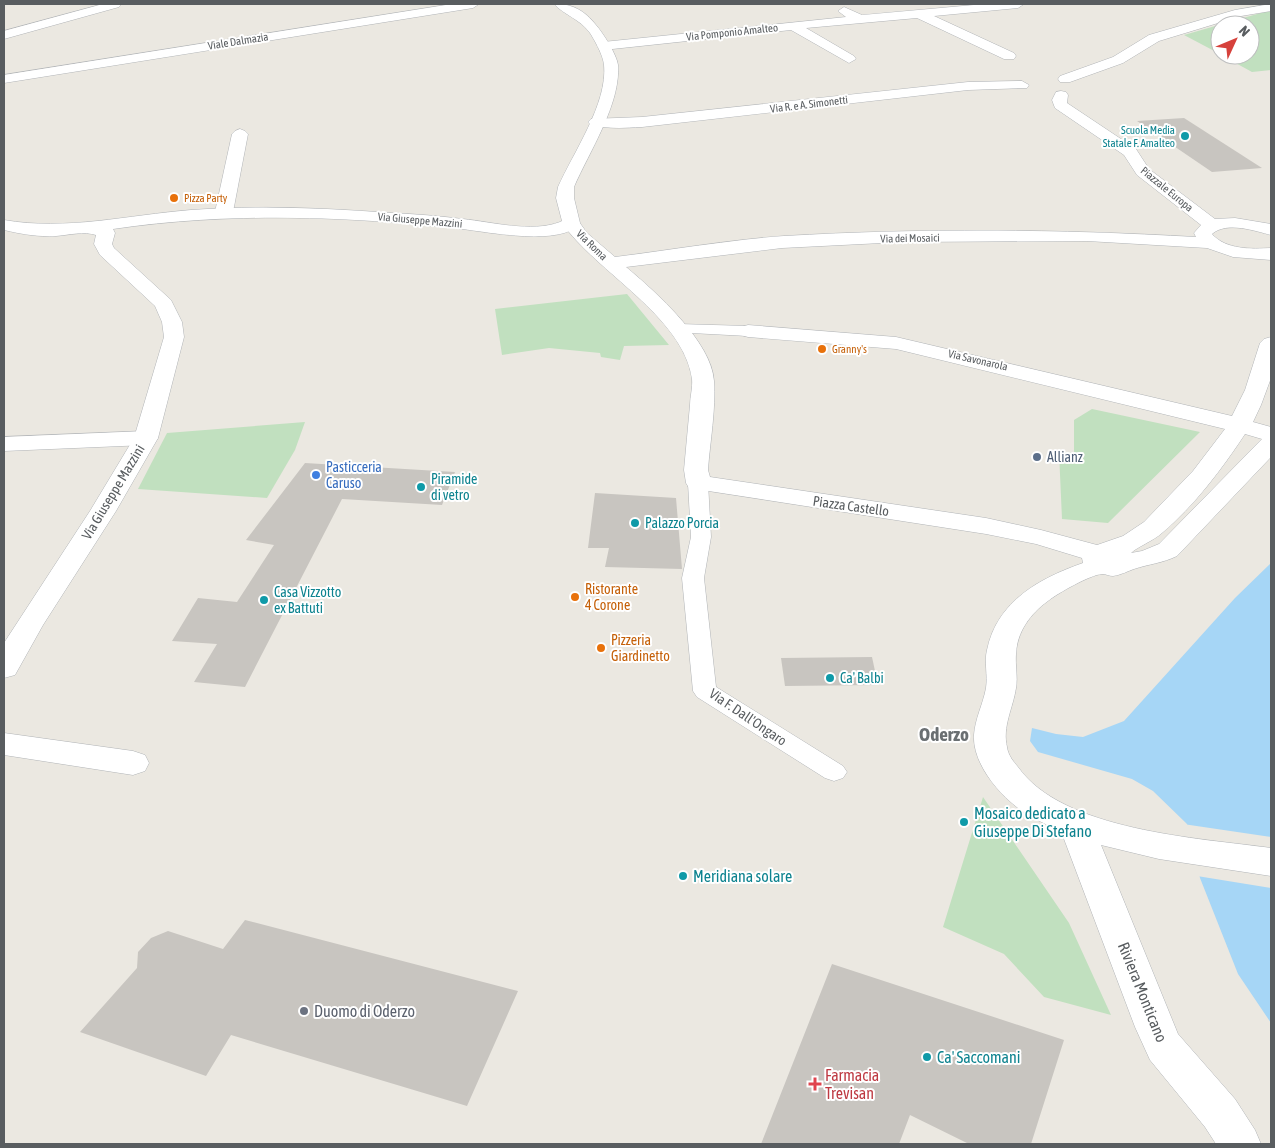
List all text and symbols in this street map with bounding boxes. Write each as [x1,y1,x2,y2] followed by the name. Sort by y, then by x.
[1210,15,1260,65] north arrow
[685,21,779,43] street label: Via Pomponio Amalteo
[1236,22,1253,39] text: N
[207,30,269,52] street label: Viale Dalmazia
[769,93,849,115] street label: Via R. e A. Simonetti
[1103,124,1175,149] place label: Scuola Media Statale F. Amalteo
[1179,130,1191,142] marker: Scuola Media Statale F. Amalteo
[1138,164,1196,214] street label: Piazzale Europa
[168,192,180,204] marker: Pizza Party
[184,192,228,204] place label: Pizza Party
[377,210,463,230] street label: Via Giuseppe Mazzini
[574,227,610,263] street label: Via Roma
[880,231,940,245] street label: Via dei Mosaici
[816,343,828,355] marker: Granny's
[832,343,867,355] place label: Granny's
[947,347,1009,373] street label: Via Savonarola
[78,442,148,542] street label: Via Giuseppe Mazzini
[1047,449,1083,465] place label: Allianz
[1031,451,1043,463] marker: Allianz
[326,459,382,491] place label: Pasticceria Caruso
[310,469,322,481] marker: Pasticceria Caruso
[431,471,477,503] place label: Piramide di vetro
[415,481,427,493] marker: Piramide di vetro
[812,493,890,519] street label: Piazza Castello
[645,515,719,531] place label: Palazzo Porcia
[629,517,641,529] marker: Palazzo Porcia
[585,581,638,613] place label: Ristorante 4 Corone
[274,584,341,616] place label: Casa Vizzotto ex Battuti
[569,591,581,603] marker: Ristorante 4 Corone
[258,594,270,606] marker: Casa Vizzotto ex Battuti
[611,632,670,664] place label: Pizzeria Giardinetto
[595,642,607,654] marker: Pizzeria Giardinetto
[840,670,884,686] place label: Ca' Balbi
[824,672,836,684] marker: Ca' Balbi
[706,685,790,749] street label: Via F. Dall'Ongaro
[919,723,969,745] district label: Oderzo
[974,804,1092,841] place label: Mosaico dedicato a Giuseppe Di Stefano
[958,816,970,828] marker: Mosaico dedicato a Giuseppe Di Stefano
[693,867,792,885] place label: Meridiana solare
[677,870,689,882] marker: Meridiana solare
[1115,939,1171,1045] street label: Riviera Monticano
[314,1002,415,1020] place label: Duomo di Oderzo
[298,1005,310,1017] marker: Duomo di Oderzo
[937,1048,1020,1066] place label: Ca' Saccomani
[921,1051,933,1063] marker: Ca' Saccomani
[825,1066,879,1102] place label: Farmacia Trevisan
[809,1078,821,1090] marker: Farmacia Trevisan

